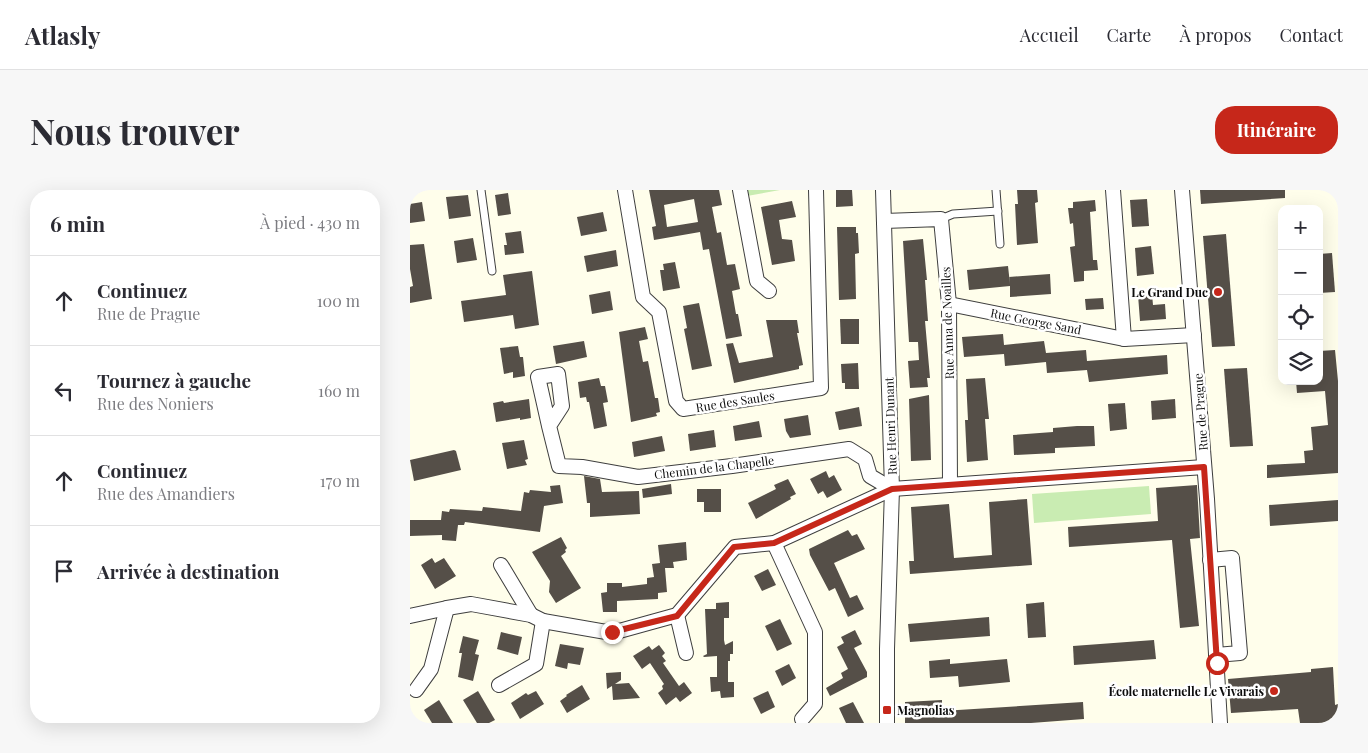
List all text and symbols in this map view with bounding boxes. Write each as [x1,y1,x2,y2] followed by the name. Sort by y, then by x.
[25,19,100,51] text: Atlasly
[1020,23,1079,47] text: Accueil
[1107,23,1151,47] text: Carte
[1179,23,1252,47] text: À propos
[1280,23,1343,47] text: Contact
[1215,106,1338,154] button: Itinéraire
[30,107,240,154] text: Nous trouver
[1278,205,1323,385] map controls
[1278,205,1323,250] button: +
[50,209,105,237] text: 6 min
[260,212,360,233] text: À pied · 430 m
[1278,250,1323,295] button: −
[937,266,957,380] street label: Rue Anna de Noailles
[97,277,187,303] text: Continuez
[1131,284,1208,300] place label: Le Grand Duc
[1212,286,1224,298] marker: Le Grand Duc
[50,287,78,315] icon: ahead
[317,290,360,311] text: 100 m
[1278,295,1323,340] button: locate
[97,303,200,324] text: Rue de Prague
[989,304,1083,338] street label: Rue George Sand
[1278,340,1323,385] button: layers
[97,367,251,393] text: Tournez à gauche
[1189,373,1211,451] street label: Rue de Prague
[880,376,900,475] street label: Rue Henri Dunant
[50,377,78,405] icon: left
[318,380,360,401] text: 160 m
[695,387,775,415] street label: Rue des Saules
[97,393,214,414] text: Rue des Noniers
[653,452,775,482] street label: Chemin de la Chapelle
[97,457,187,483] text: Continuez
[50,467,78,495] icon: ahead
[320,470,360,491] text: 170 m
[97,483,235,504] text: Rue des Amandiers
[50,557,78,585] icon: arrive
[97,558,279,584] text: Arrivée à destination
[601,621,624,644] route end
[1206,652,1229,675] route start
[1108,683,1264,699] place label: École maternelle Le Vivarais
[1268,685,1280,697] marker: École maternelle Le Vivarais
[897,702,955,718] place label: Magnolias
[881,704,893,716] marker: Magnolias

